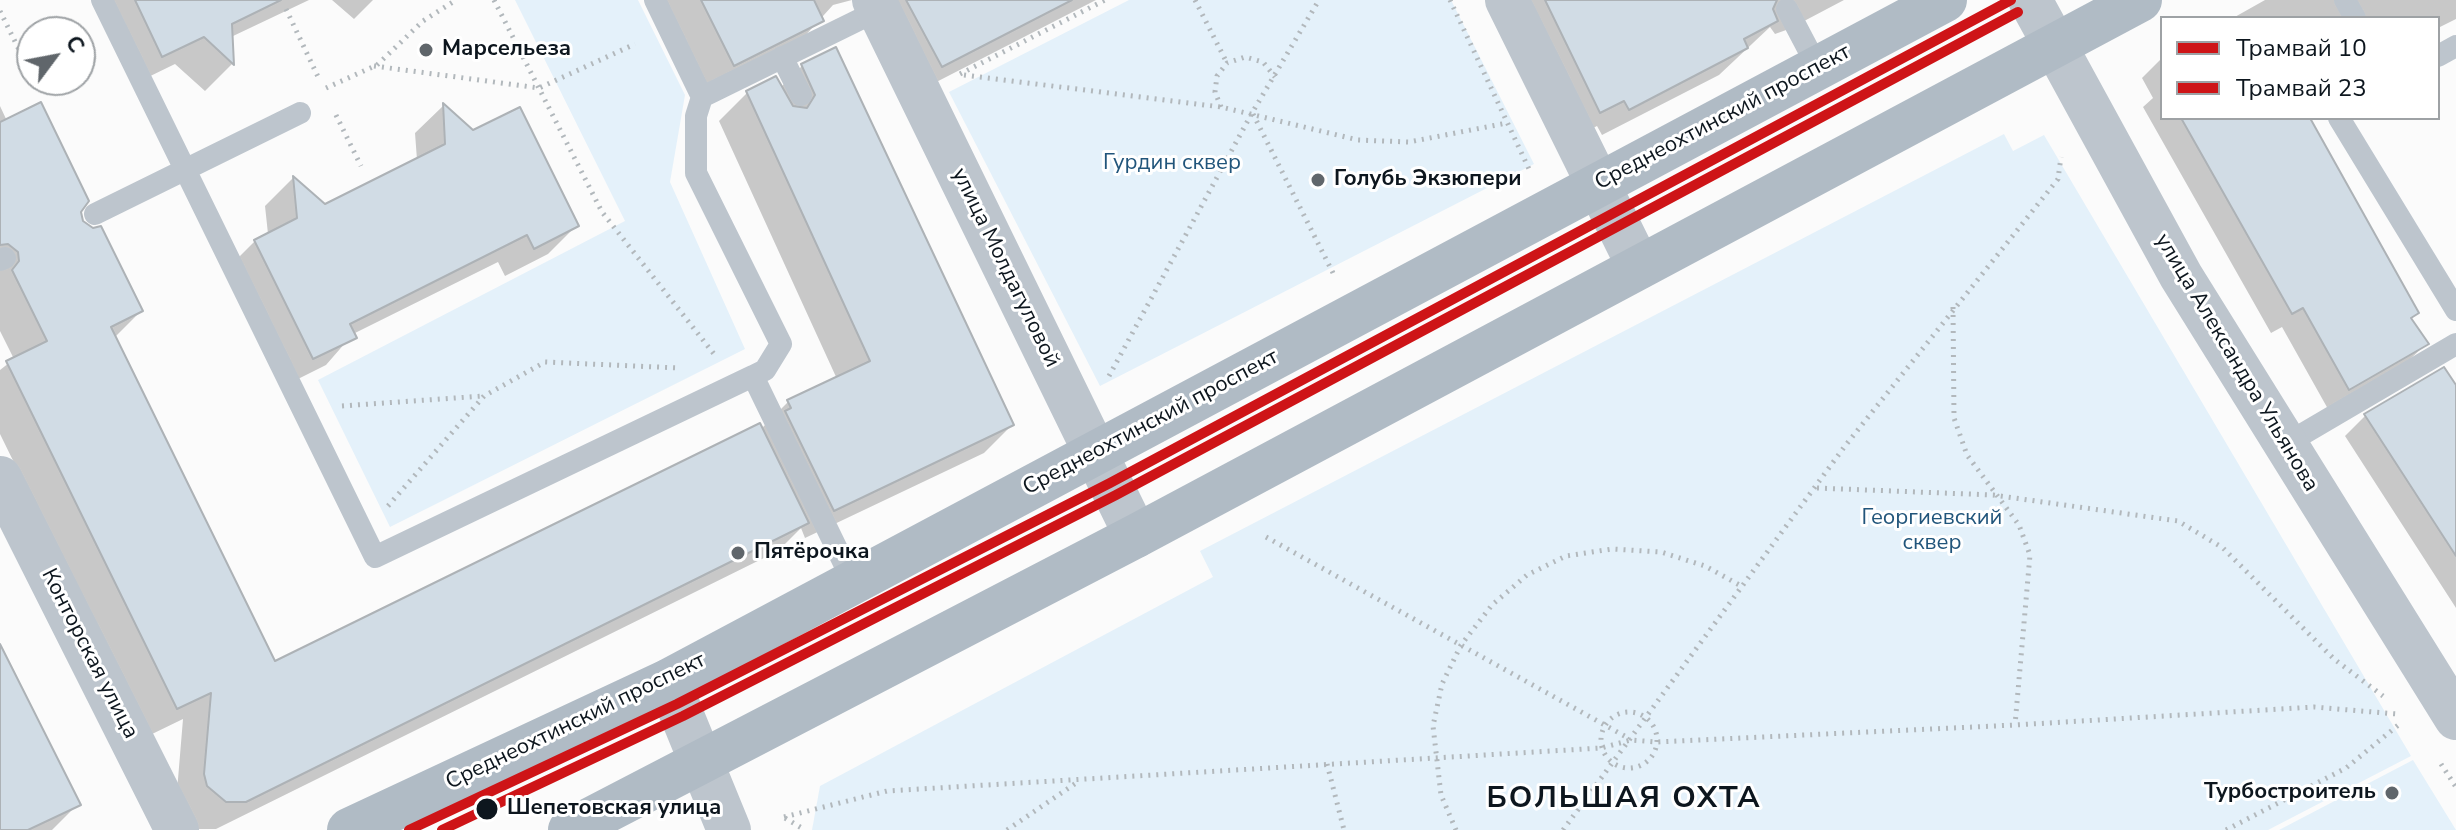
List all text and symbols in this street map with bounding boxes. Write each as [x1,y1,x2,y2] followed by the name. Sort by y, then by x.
[16,16,96,96] north arrow
[2160,16,2440,120] legend
[58,30,91,59] text: С
[2236,32,2367,64] text: Трамвай 10
[442,37,571,63] place label: Марсельеза
[1591,39,1855,197] street label: Среднеохтинский проспект
[417,41,435,59] marker: Марсельеза
[2236,72,2367,104] text: Трамвай 23
[1103,151,1241,177] park label: Гурдин сквер
[945,164,1065,372] street label: улица Молдагуловой
[1334,167,1521,193] place label: Голубь Экзюпери
[1309,171,1327,189] marker: Голубь Экзюпери
[2148,229,2324,497] street label: улица Александра Ульянова
[1019,344,1283,502] street label: Среднеохтинский проспект
[1862,506,2002,558] park label: Георгиевский сквер
[754,540,869,566] place label: Пятёрочка
[729,544,747,562] marker: Пятёрочка
[35,565,143,743] street label: Конторская улица
[442,648,710,796] street label: Среднеохтинский проспект
[2204,780,2376,806] place label: Турбостроитель
[1487,782,1761,818] district label: БОЛЬШАЯ ОХТА
[2383,784,2401,802] marker: Турбостроитель
[474,796,500,822] marker: Шепетовская улица
[507,796,721,822] place label: Шепетовская улица

